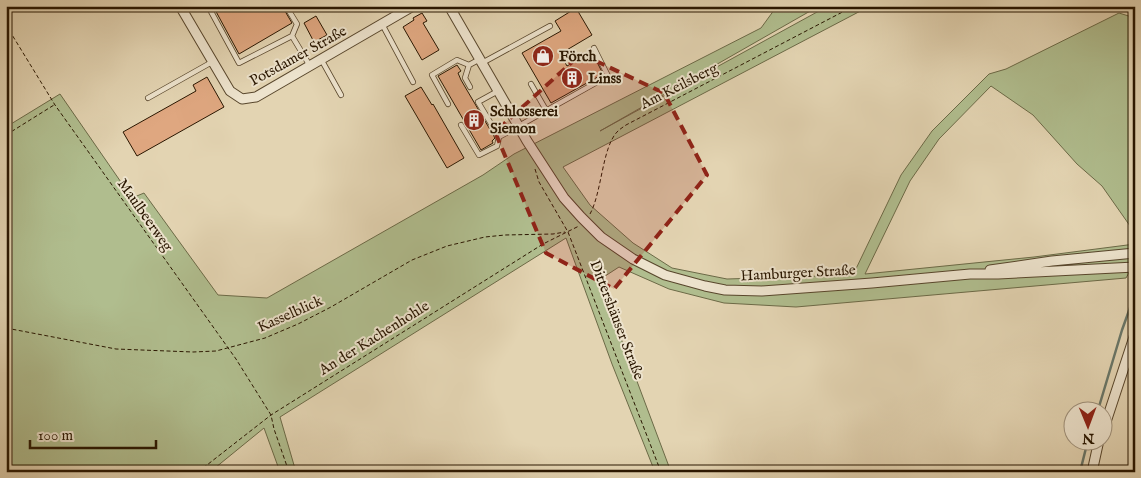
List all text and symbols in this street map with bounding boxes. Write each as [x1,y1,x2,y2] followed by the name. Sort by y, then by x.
[246,21,350,90] street label: Potsdamer Straße
[531,44,555,68] shop icon: Förch
[559,47,597,66] place label: Förch
[636,58,722,114] street label: Am Keilsberg
[560,66,584,90] building icon: Linss
[588,69,622,88] place label: Linss
[490,102,558,138] place label: Schlosserei Siemon
[462,108,486,132] building icon: Schlosserei Siemon
[113,175,178,256] street label: Maulbeerweg
[585,257,649,383] street label: Dittershäuser Straße
[740,260,856,286] street label: Hamburger Straße
[254,291,326,337] street label: Kasselblick
[314,296,433,380] street label: An der Kachenhohle
[1064,400,1114,450] north arrow
[30,418,156,450] scale bar
[38,426,74,445] text: 100 m
[1082,429,1095,447] text: N

